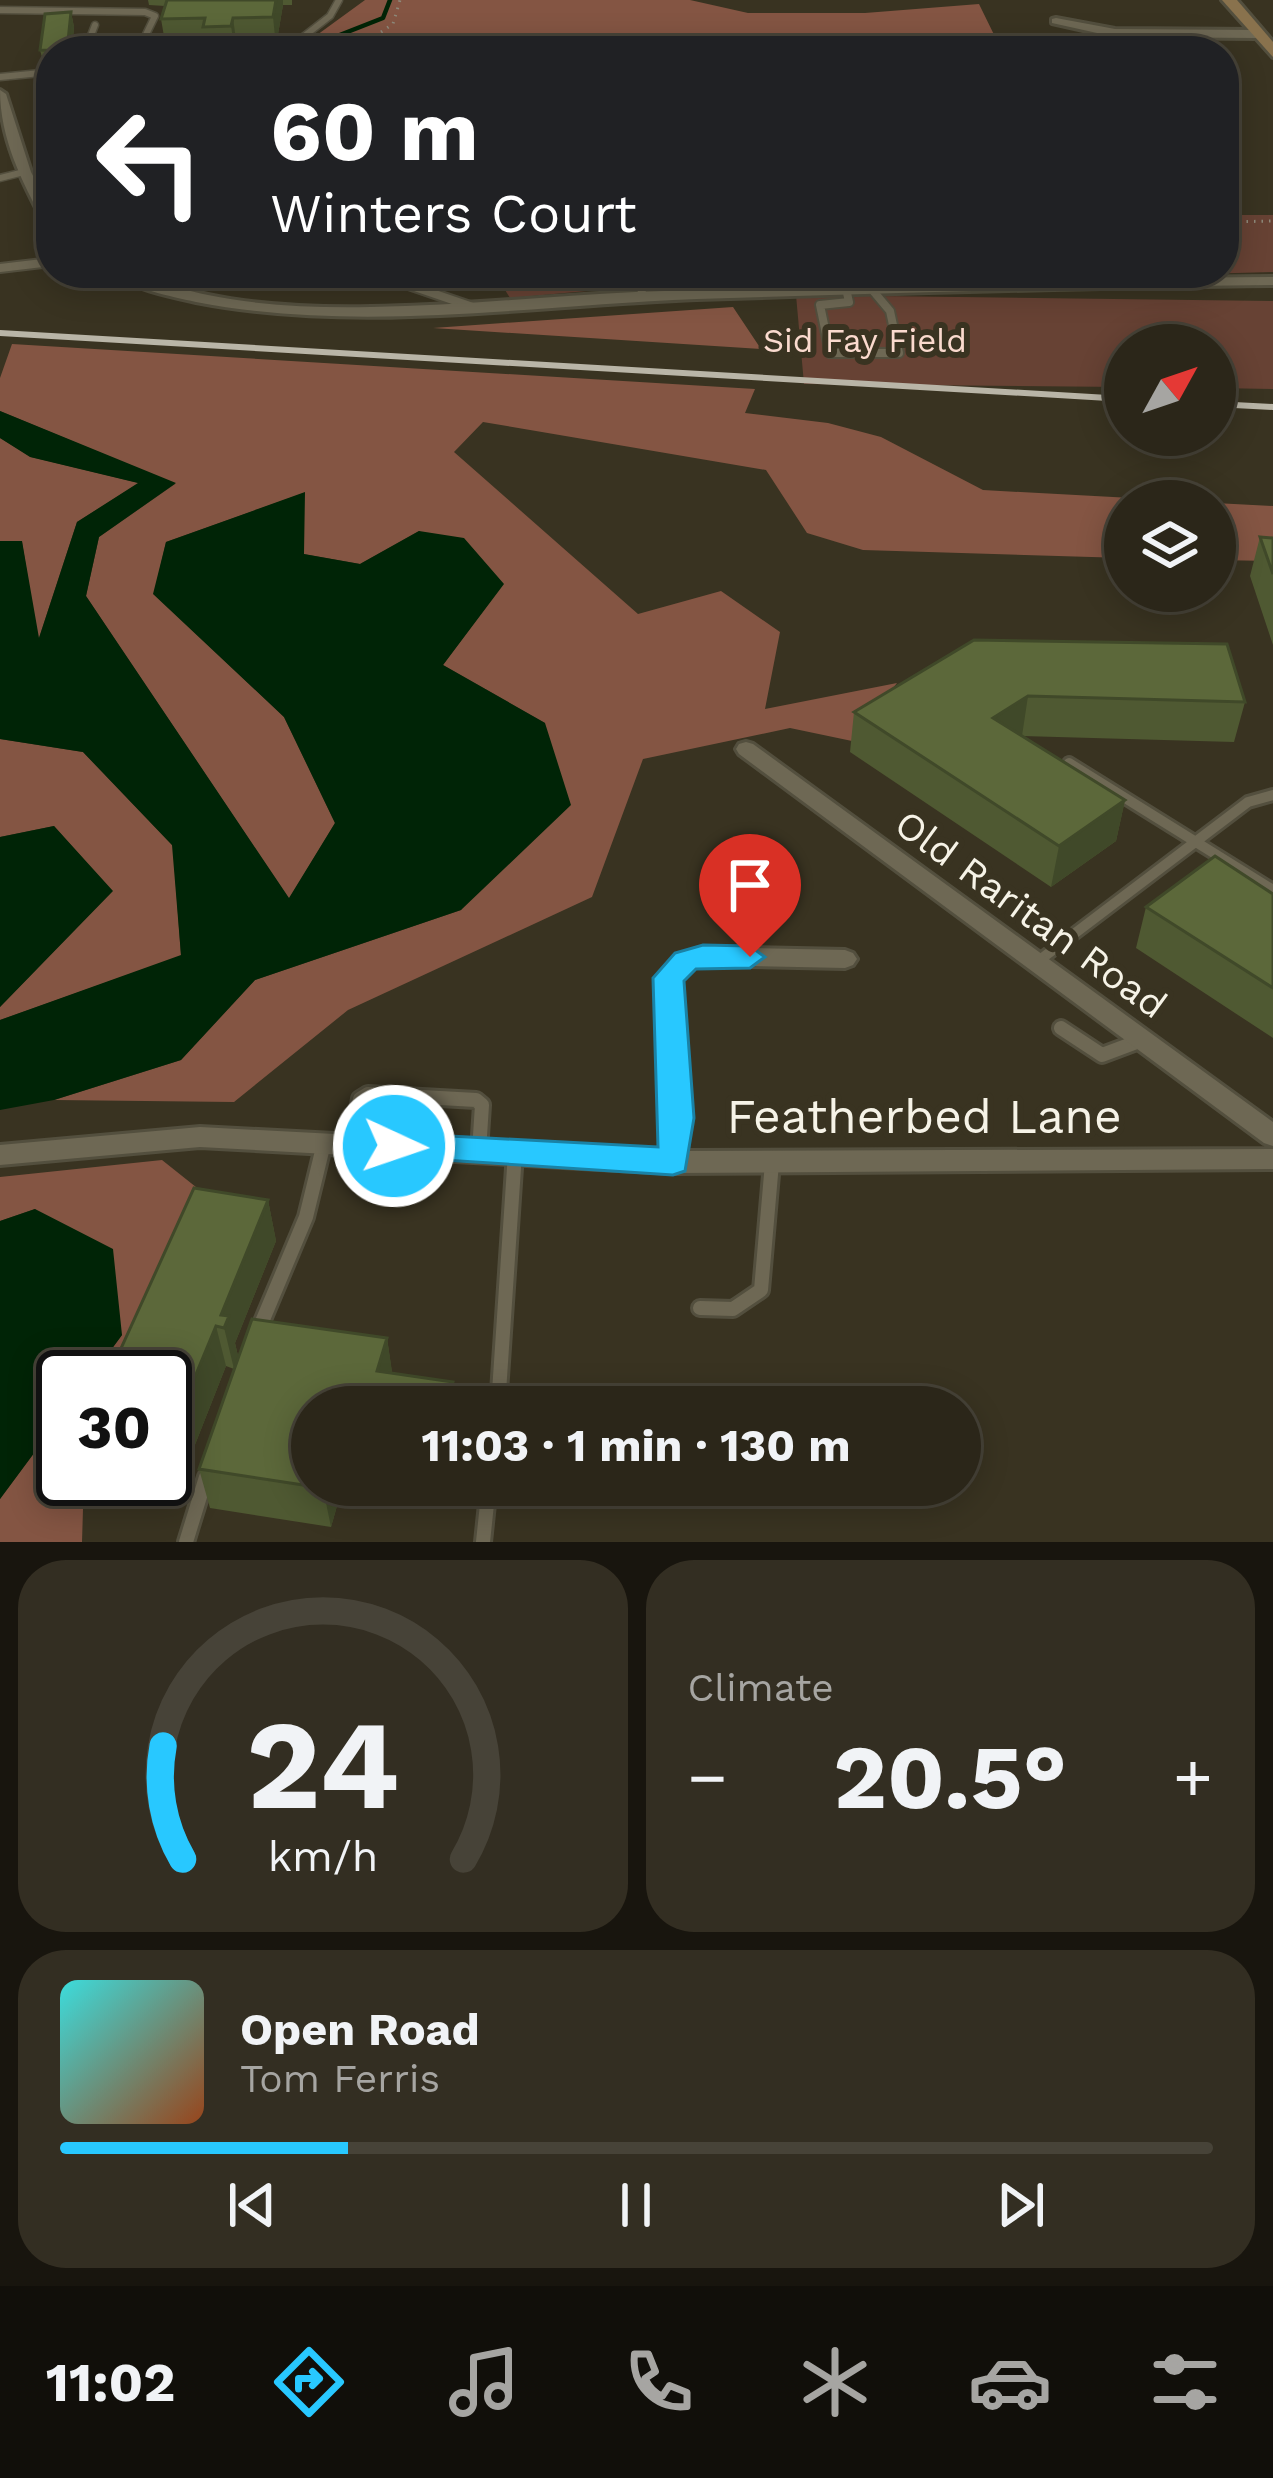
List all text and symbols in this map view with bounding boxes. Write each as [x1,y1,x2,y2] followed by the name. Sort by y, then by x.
[270,82,479,180] text: 60 m
[72,84,228,240] icon: left
[270,182,637,245] text: Winters Court
[763,321,967,360] park label: Sid Fay Field
[1104,324,1236,456] north arrow
[1104,324,1236,612] map controls
[1104,480,1236,612] button: layers
[887,801,1175,1027] street label: Old Raritan Road
[699,834,801,957] pin
[717,852,783,918] icon: arrive
[331,1083,457,1209] position arrow
[726,1088,1122,1145] street label: Featherbed Lane
[36,1350,192,1506] speed limit sign: 30
[422,1419,851,1472] text: 11:03 · 1 min · 130 m
[688,1665,834,1710] text: Climate
[246,1692,400,1838] text: 24
[833,1724,1067,1830] text: 20.5°
[688,1739,727,1816] text: −
[1173,1739,1213,1816] text: +
[267,1831,378,1881] text: km/h
[240,2003,480,2056] text: Open Road
[240,2056,440,2101] text: Tom Ferris
[219,2172,285,2238] icon: previous
[603,2172,669,2238] icon: pause
[988,2172,1054,2238] icon: next
[267,2340,351,2424] icon: directions
[442,2340,526,2424] icon: music
[617,2340,701,2424] icon: phone
[793,2340,877,2424] icon: climate
[968,2340,1052,2424] icon: car
[1143,2340,1227,2424] icon: filters
[46,2351,175,2414] text: 11:02

